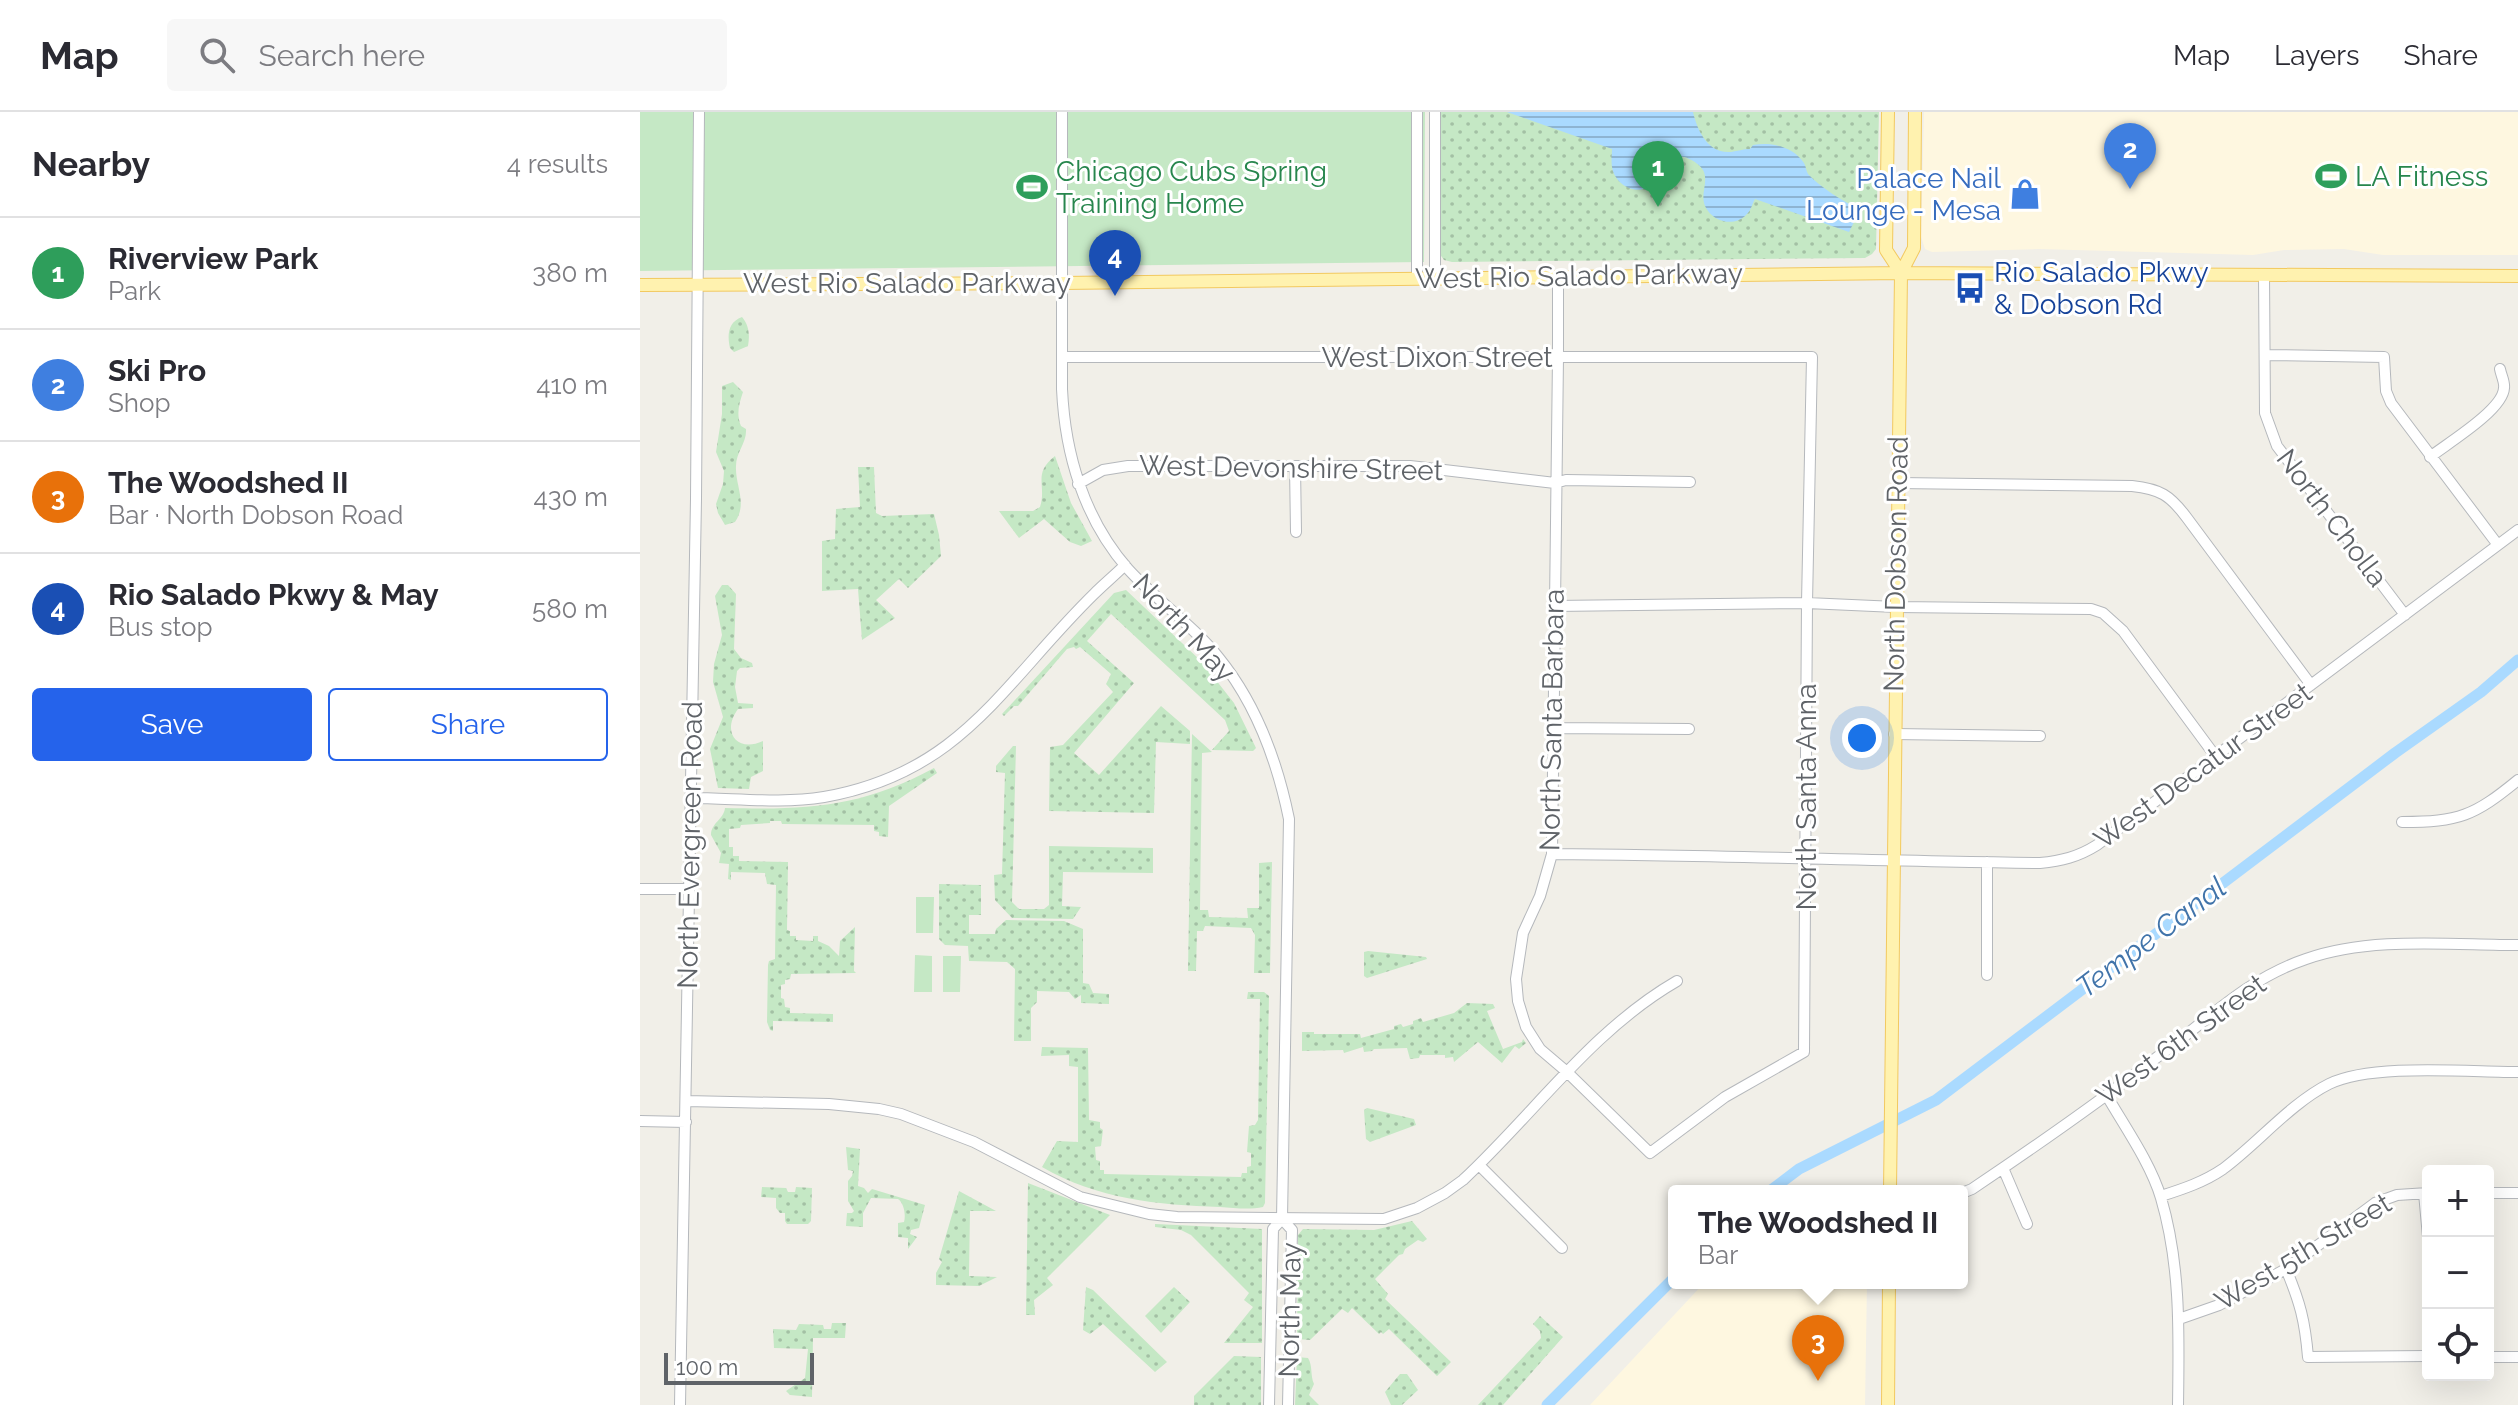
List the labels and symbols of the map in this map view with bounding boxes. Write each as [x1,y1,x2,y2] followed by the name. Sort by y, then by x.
[2104,123,2156,189] pin: 2
[1632,141,1684,207] pin: 1
[1056,155,1327,220] place label: Chicago Cubs Spring Training Home
[2314,159,2348,193] sports icon: LA Fitness
[2355,160,2488,193] place label: LA Fitness
[1806,162,2001,227] place label: Palace Nail Lounge - Mesa
[1015,170,1049,204] sports icon: Chicago Cubs Spring Training Home
[2008,177,2042,211] shop icon: Palace Nail Lounge - Mesa
[1089,230,1141,296] pin: 4
[1994,256,2209,321] place label: Rio Salado Pkwy & Dobson Rd
[1415,257,1743,295] street label: West Rio Salado Parkway
[743,267,1071,300] street label: West Rio Salado Parkway
[1953,271,1987,305] bus stop icon: Rio Salado Pkwy & Dobson Rd
[1321,341,1553,374] street label: West Dixon Street
[1877,436,1915,692] street label: North Dobson Road
[2270,443,2394,593] street label: North Cholla
[1139,449,1444,487] street label: West Devonshire Street
[1126,567,1242,689] street label: North May
[1533,589,1571,851] street label: North Santa Barbara
[2088,676,2319,856] street label: West Decatur Street
[1790,684,1823,910] street label: North Santa Anna
[671,701,709,989] street label: North Evergreen Road
[1842,718,1882,758] your location
[2069,869,2233,1005] water label: Tempe Canal
[2090,967,2273,1112] street label: West 6th Street
[2209,1186,2398,1318] street label: West 5th Street
[1272,1242,1308,1378] street label: North May
[1792,1315,1844,1381] pin: 3
[664,1349,814,1385] scale bar

